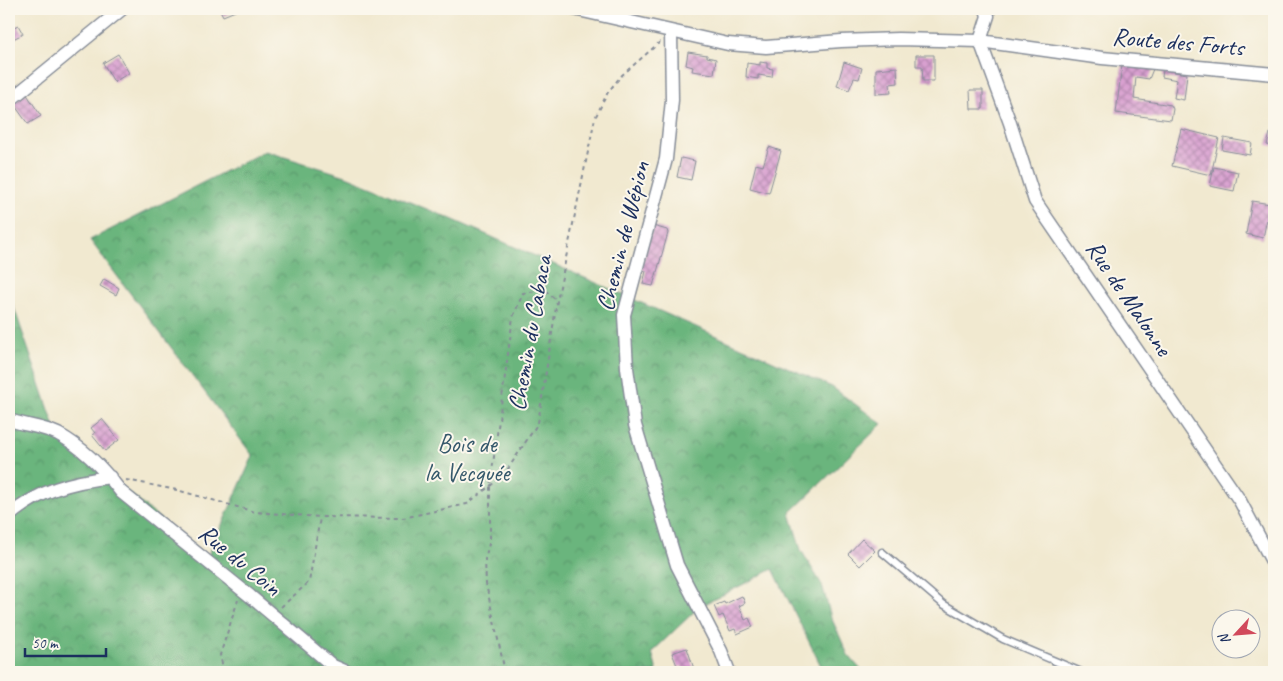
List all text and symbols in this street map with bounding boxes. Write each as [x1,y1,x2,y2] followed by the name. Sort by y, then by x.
[1111,20,1247,64] street label: Route des Forts
[589,157,657,314] street label: Chemin de Wépion
[1079,234,1180,364] street label: Rue de Malonne
[501,250,560,413] street label: Chemin du Cabaca
[425,428,511,489] park label: Bois de la Vecquée
[192,517,289,604] street label: Rue du Coin
[1210,608,1260,658] north arrow
[25,626,106,658] scale bar
[1214,630,1234,647] text: N
[32,634,59,653] text: 50 m

